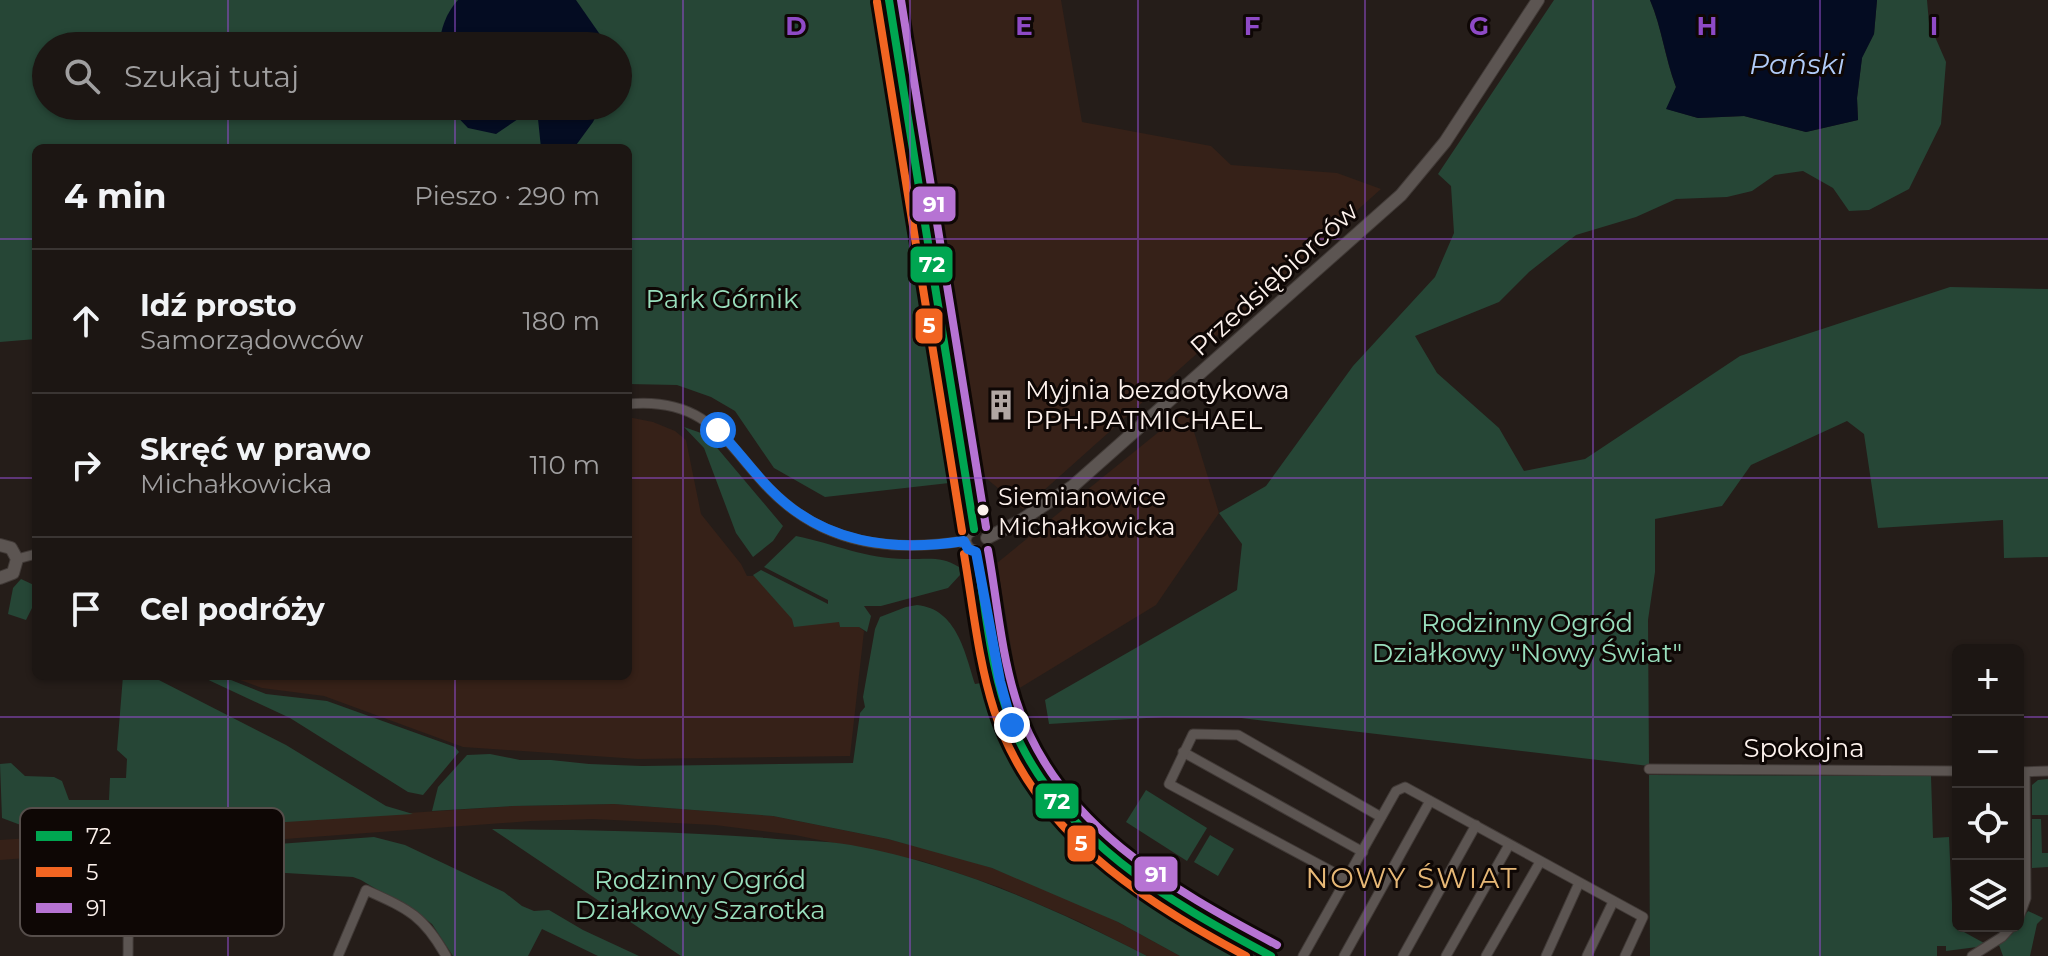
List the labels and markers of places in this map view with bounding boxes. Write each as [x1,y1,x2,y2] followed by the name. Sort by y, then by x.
[1025,374,1290,436] place label: Myjnia bezdotykowa PPH.PATMICHAEL
[984,388,1018,422] building icon: Myjnia bezdotykowa PPH.PATMICHAEL
[998,482,1175,541] place label: Siemianowice Michałkowicka
[975,502,991,518] marker: Siemianowice Michałkowicka

